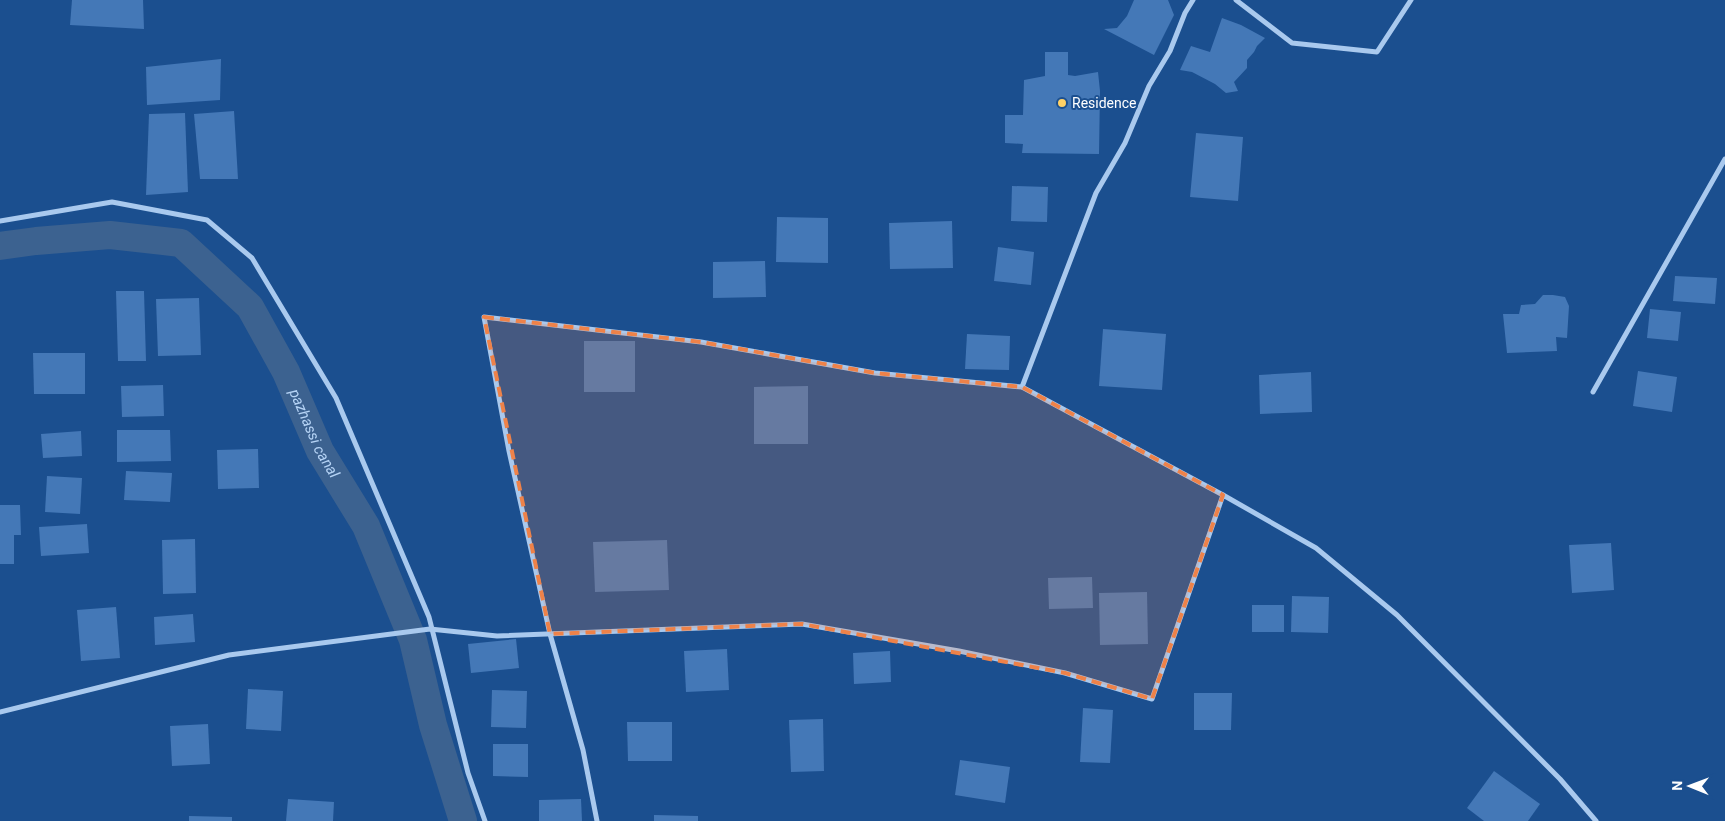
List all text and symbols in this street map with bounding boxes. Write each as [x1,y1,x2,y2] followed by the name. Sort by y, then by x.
[1072,95,1136,111] place label: Residence
[1056,97,1068,109] marker: Residence
[285,385,344,482] water label: pazhassi canal
[1665,761,1715,811] north arrow
[1669,781,1685,791] text: N

